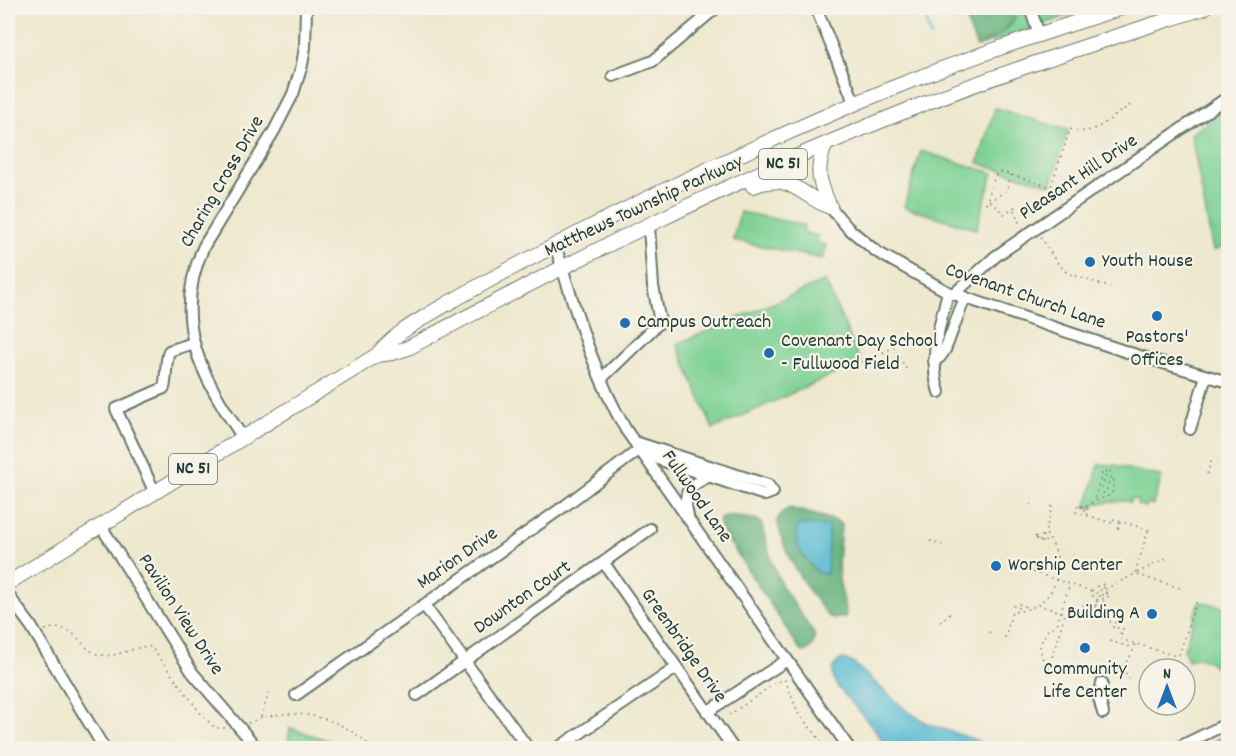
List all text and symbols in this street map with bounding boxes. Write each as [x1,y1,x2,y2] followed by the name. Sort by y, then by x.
[174,111,272,253] street label: Charing Cross Drive
[1014,128,1144,228] street label: Pleasant Hill Drive
[540,148,749,265] street label: Matthews Township Parkway
[759,149,807,179] road number: NC 51
[1102,248,1193,276] place label: Youth House
[1083,255,1097,269] marker: Youth House
[941,256,1109,338] street label: Covenant Church Lane
[637,309,771,337] place label: Campus Outreach
[1150,309,1164,323] marker: Pastors' Offices
[618,316,632,330] marker: Campus Outreach
[1126,324,1188,375] place label: Pastors' Offices
[781,328,938,379] place label: Covenant Day School - Fullwood Field
[762,346,776,360] marker: Covenant Day School - Fullwood Field
[654,445,738,549] street label: Fullwood Lane
[169,454,217,484] road number: NC 51
[412,521,504,597] street label: Marion Drive
[130,549,230,681] street label: Pavilion View Drive
[1008,552,1123,580] place label: Worship Center
[468,554,578,642] street label: Downton Court
[989,559,1003,573] marker: Worship Center
[633,583,733,709] street label: Greenbridge Drive
[1067,600,1140,628] place label: Building A
[1145,607,1159,621] marker: Building A
[1078,641,1092,655] marker: Community Life Center
[1043,656,1128,707] place label: Community Life Center
[1137,657,1197,717] north arrow
[1163,663,1171,686] text: N

